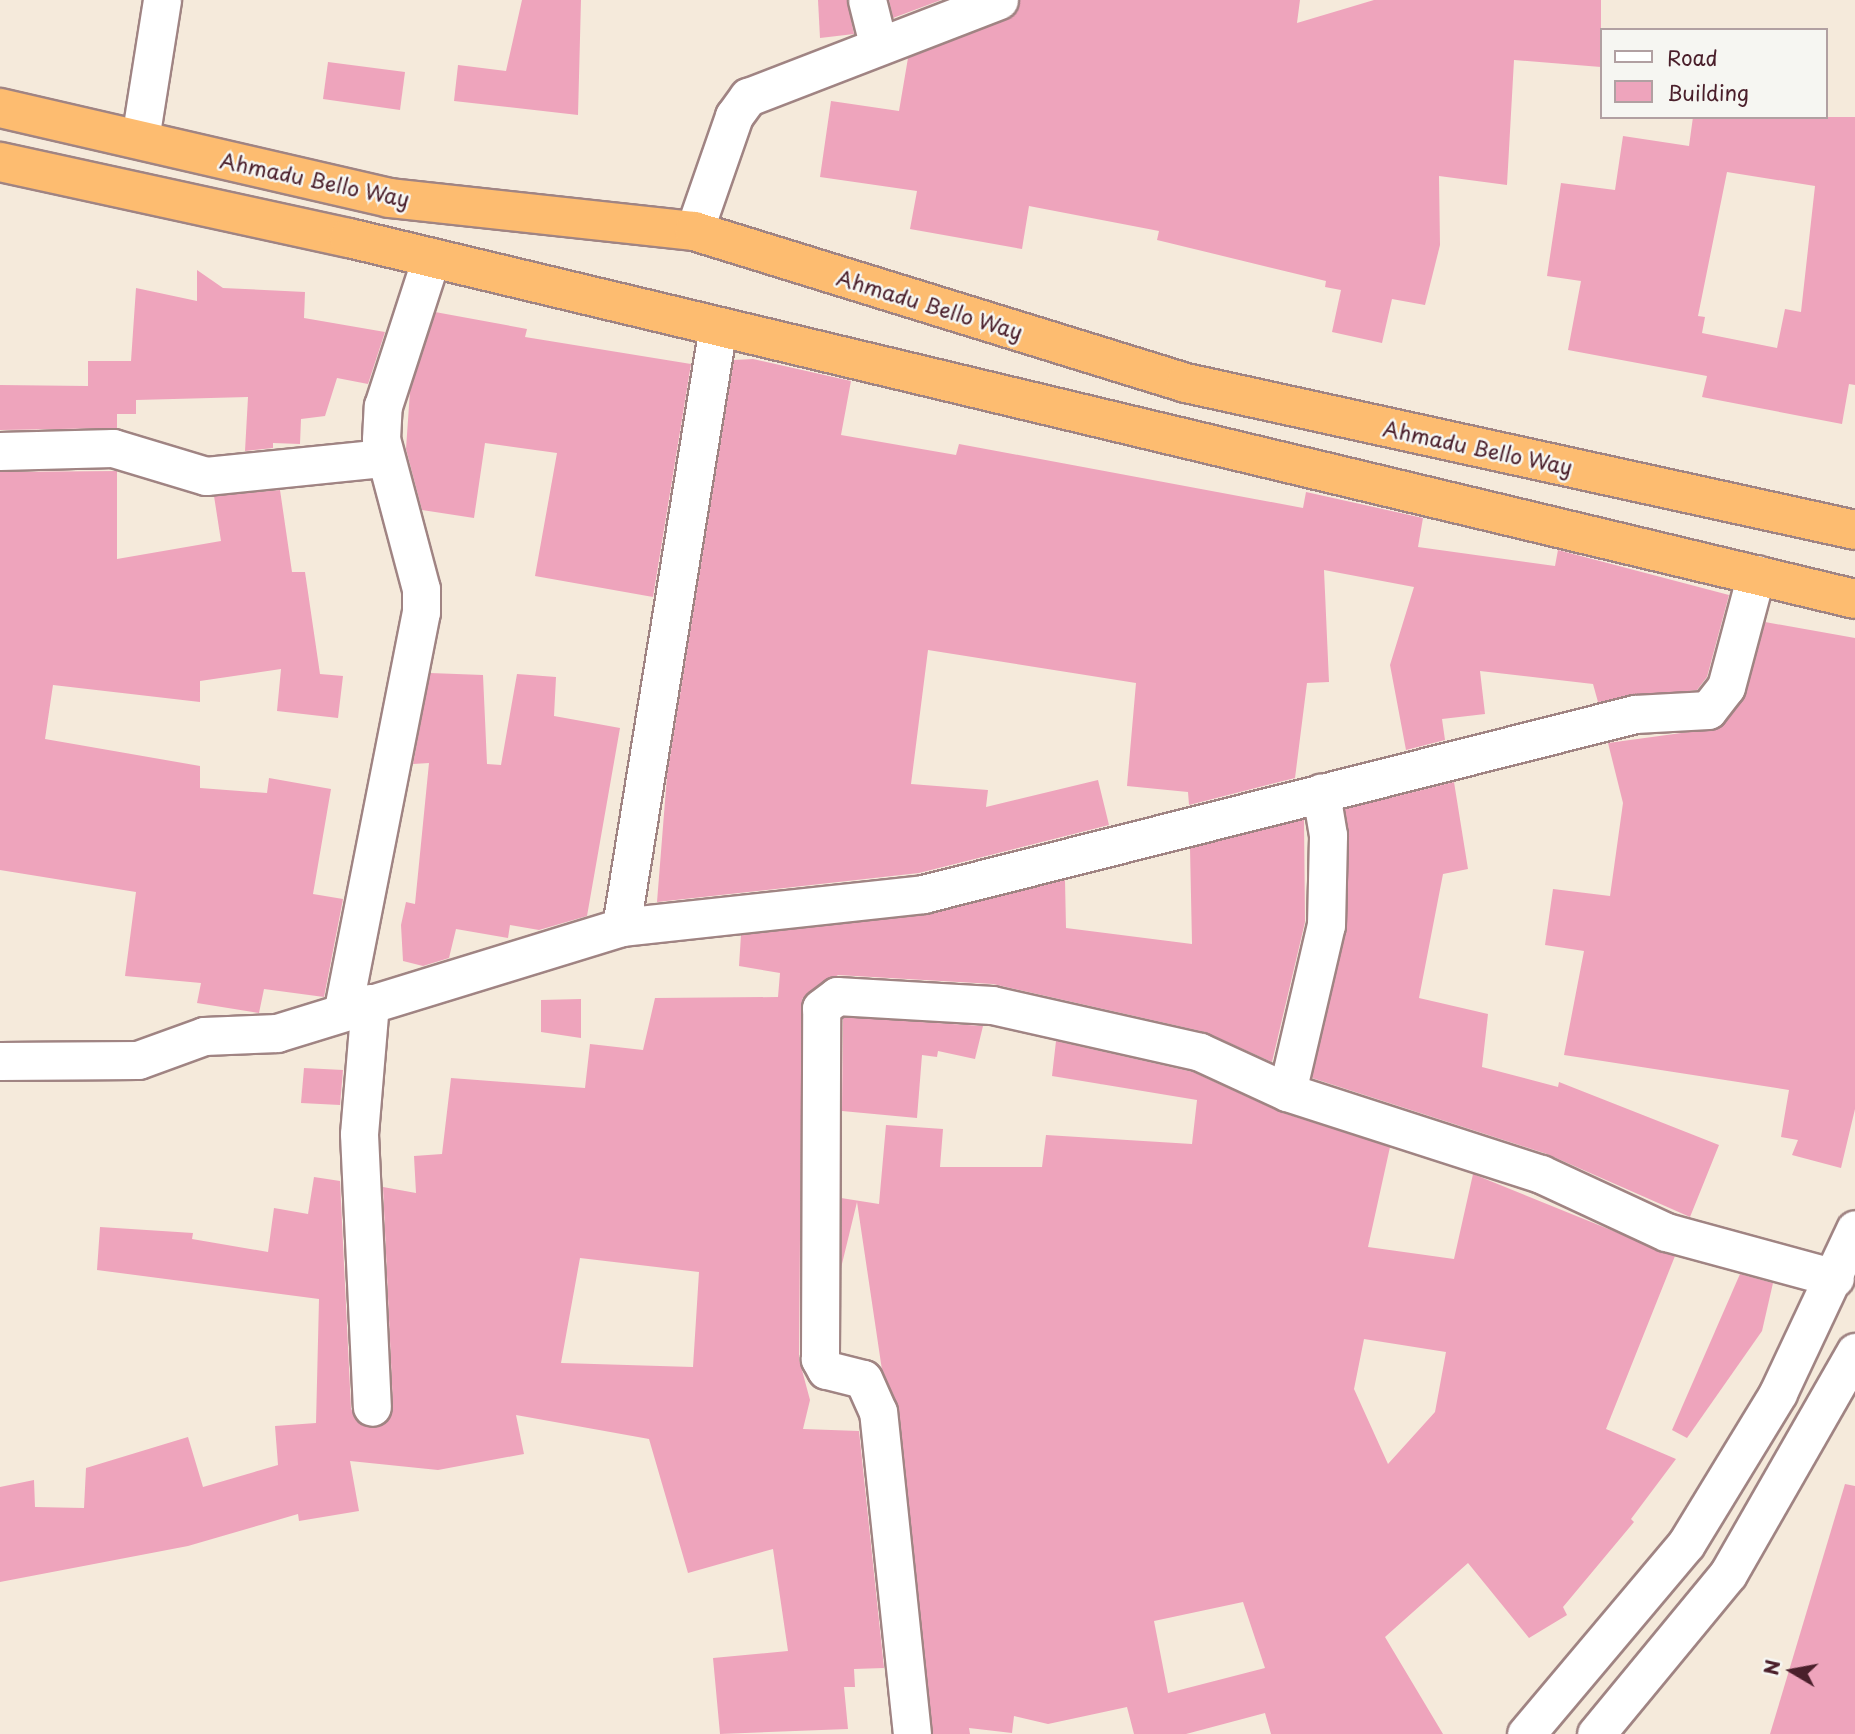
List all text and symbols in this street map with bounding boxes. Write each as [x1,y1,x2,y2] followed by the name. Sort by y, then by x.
[1600,28,1827,119] legend
[1667,41,1718,73] text: Road
[1667,76,1749,108] text: Building
[218,147,412,211] street label: Ahmadu Bello Way
[834,264,1026,344] street label: Ahmadu Bello Way
[1381,415,1575,479] street label: Ahmadu Bello Way
[1757,1636,1827,1706] north arrow
[1756,1658,1786,1677] text: N

